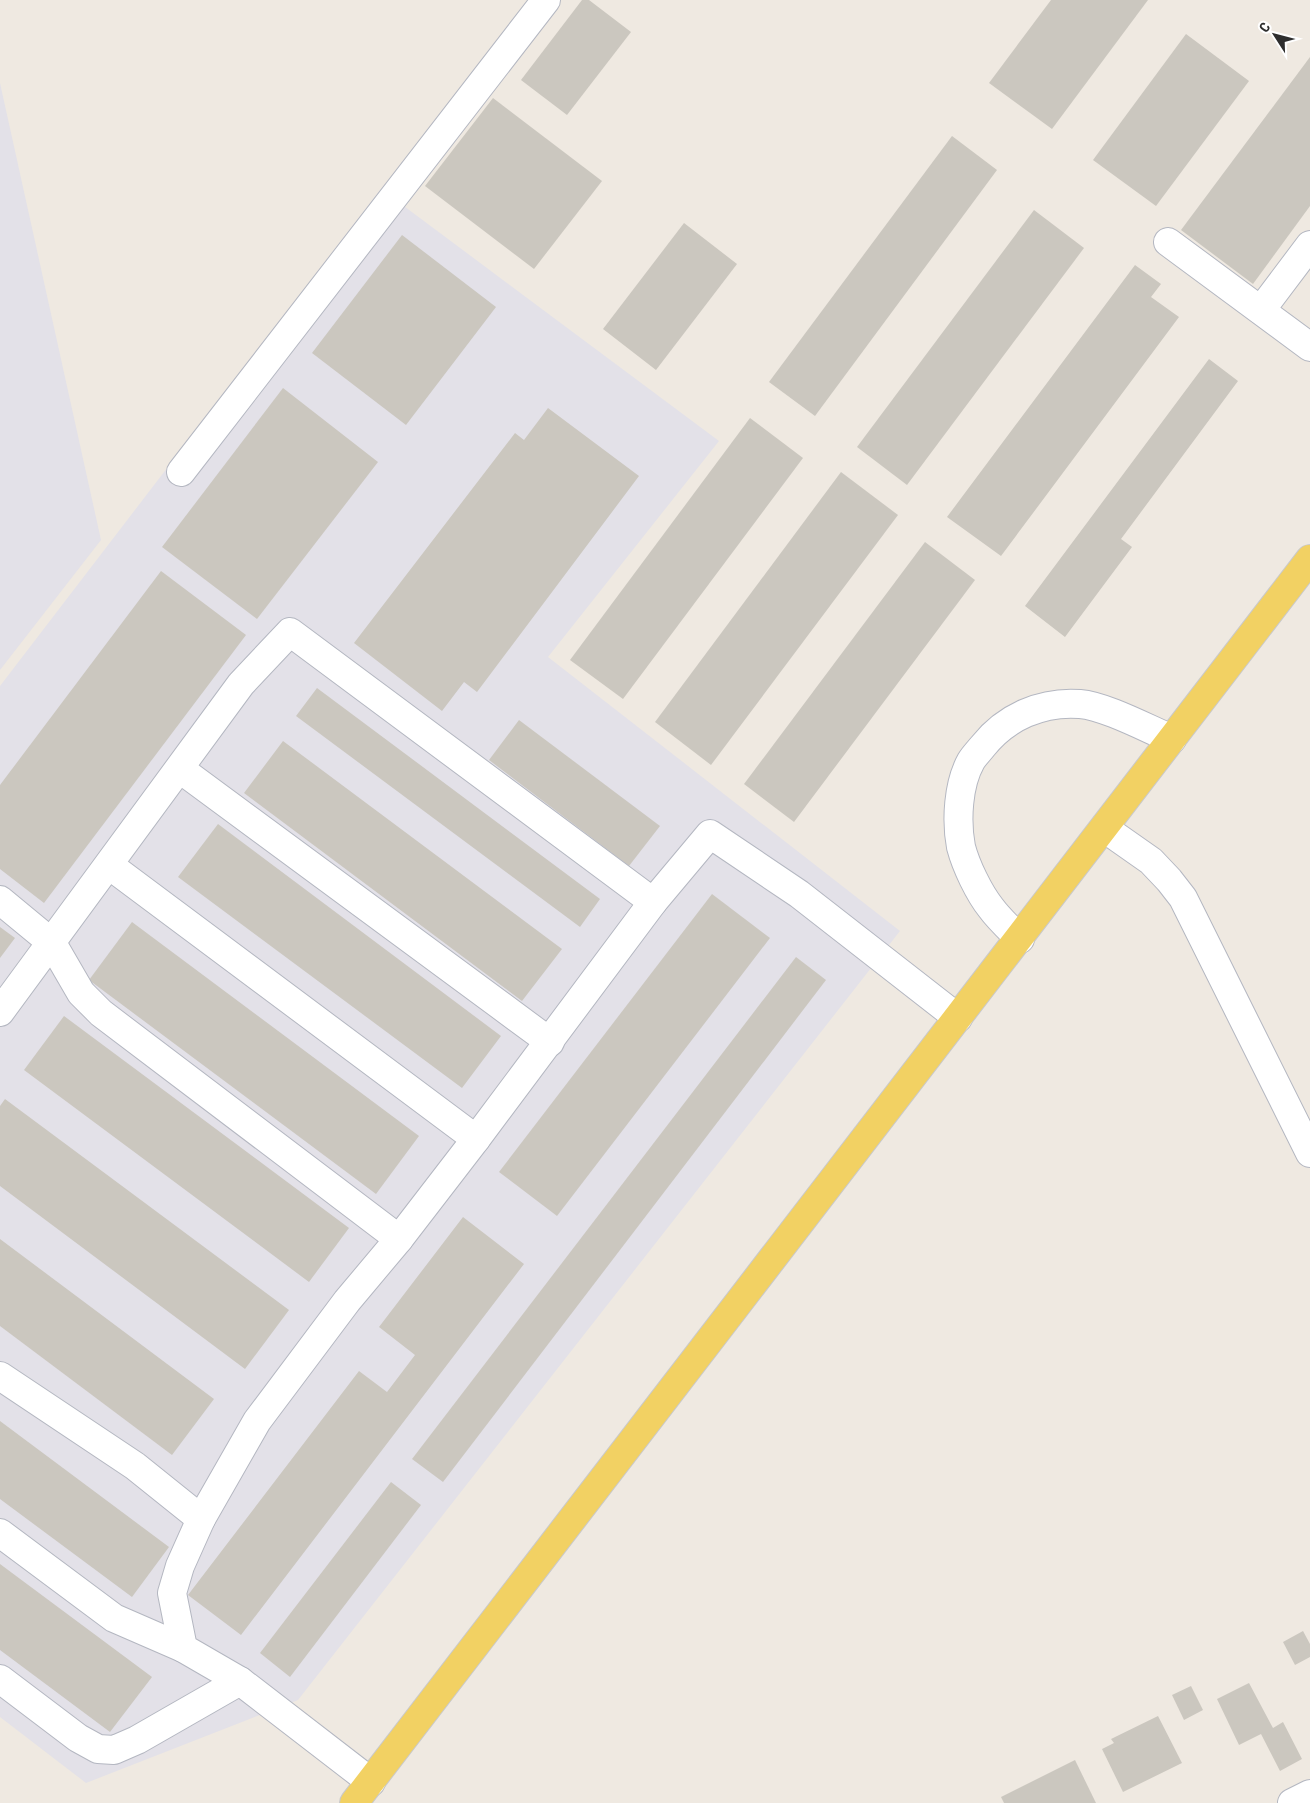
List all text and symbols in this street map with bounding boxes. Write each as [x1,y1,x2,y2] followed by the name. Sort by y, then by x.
[1250,10,1300,60] north arrow
[1256,19,1273,35] text: С

